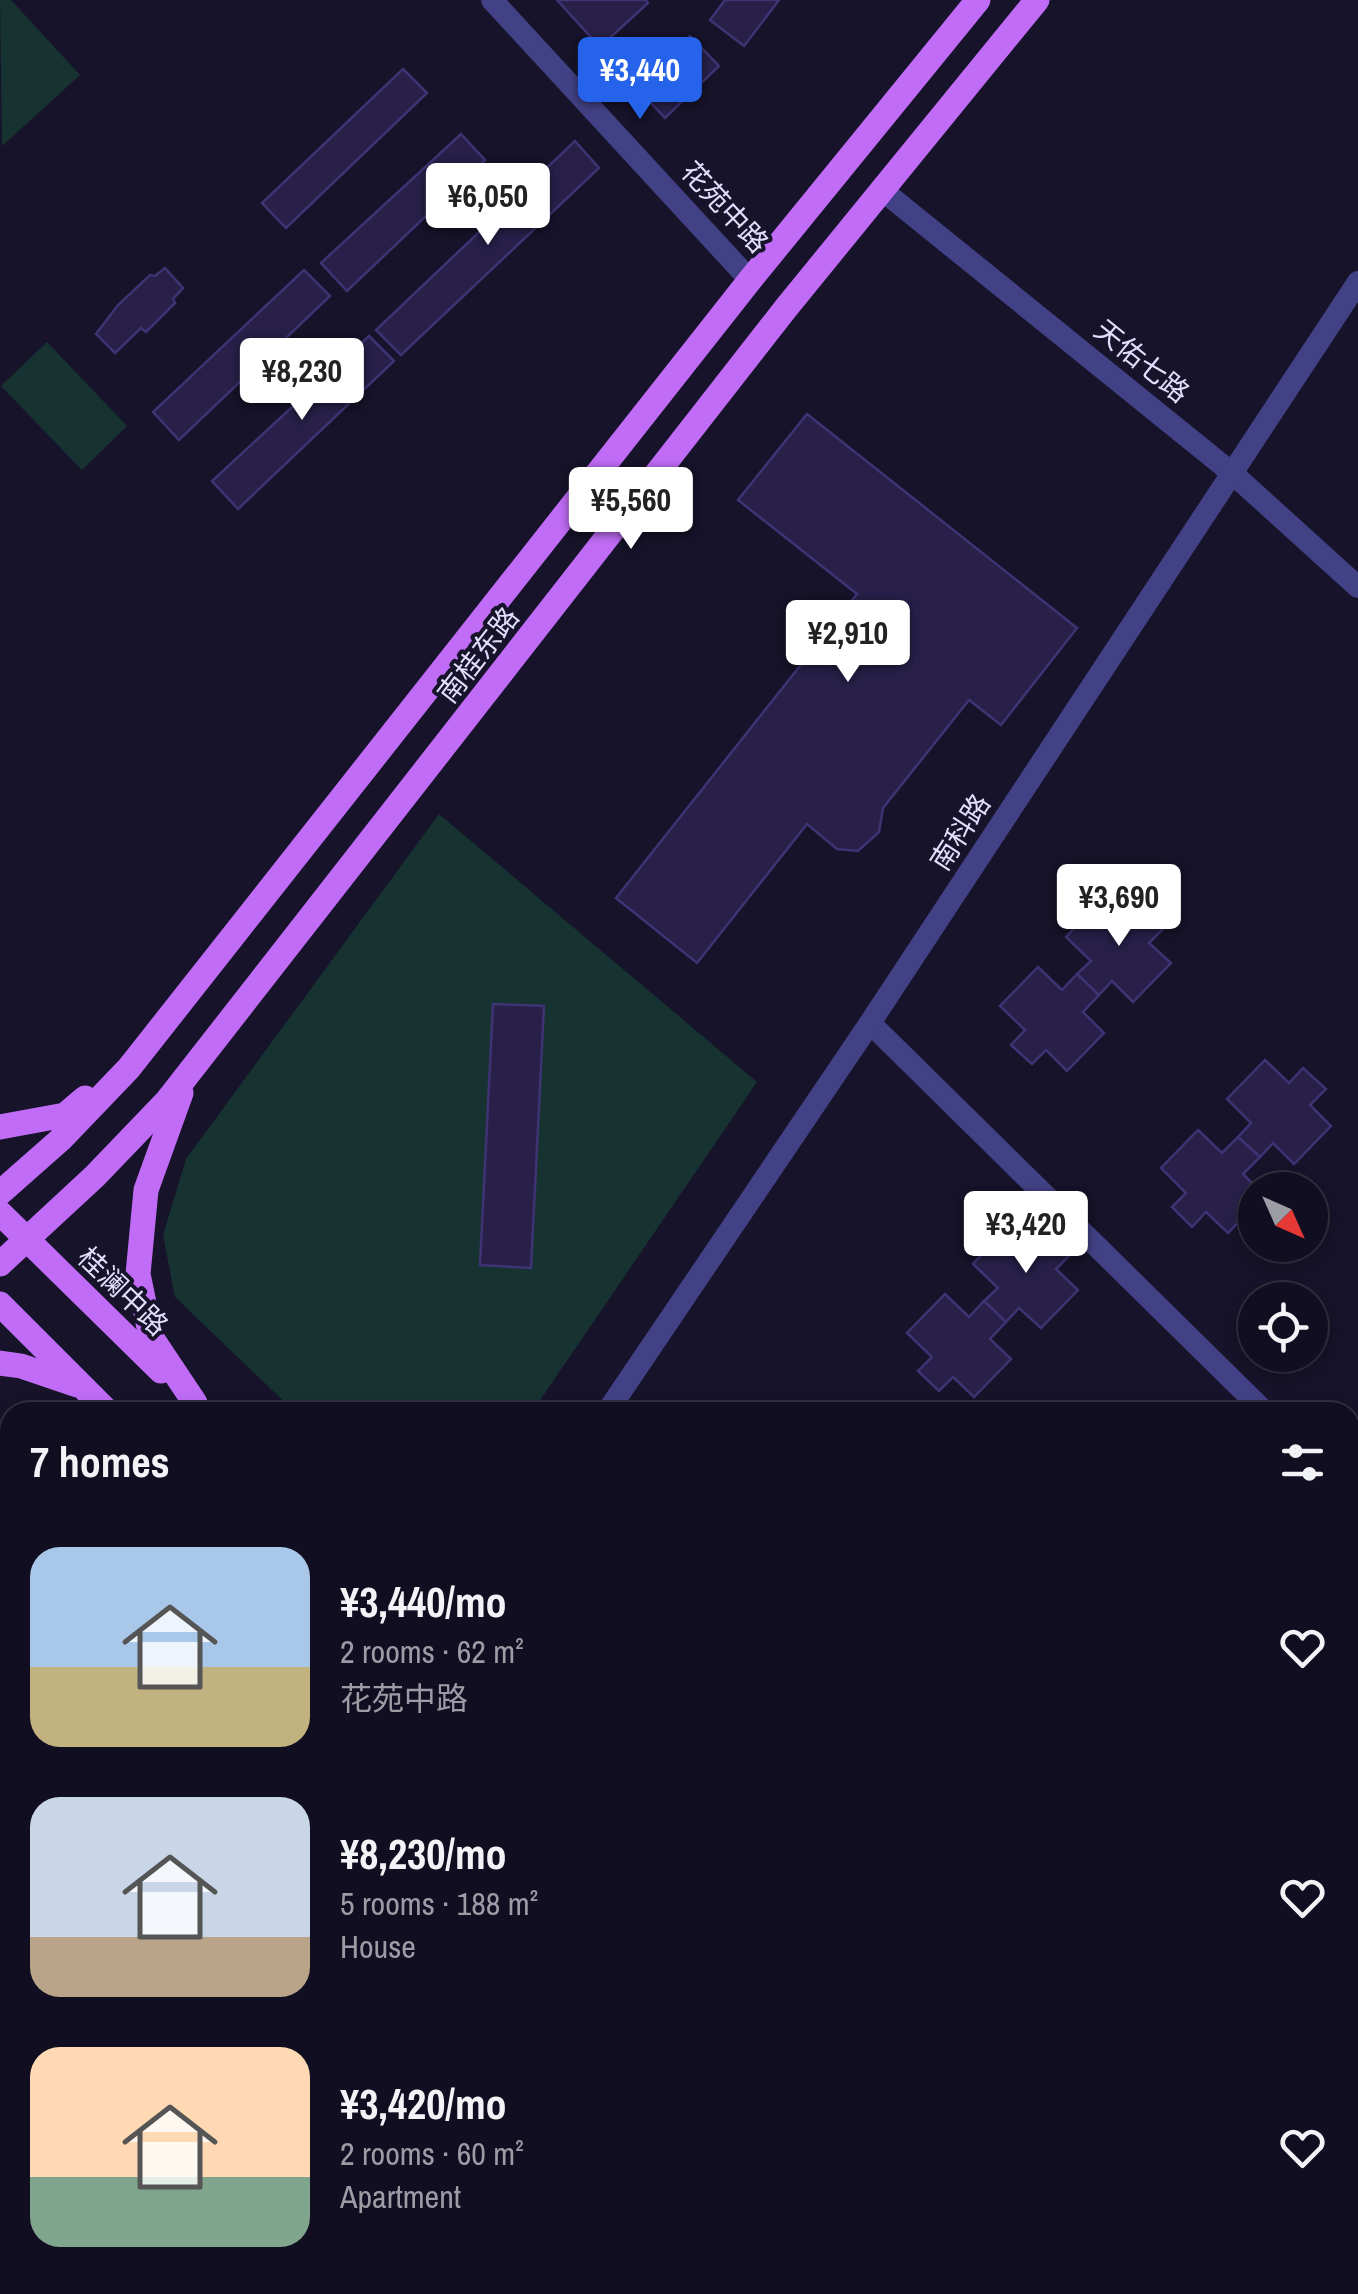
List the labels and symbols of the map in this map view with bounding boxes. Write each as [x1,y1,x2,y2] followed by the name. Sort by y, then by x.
[559,37,721,122] pin: ¥3,440
[673,153,777,261] street label: 花苑中路
[407,163,569,248] pin: ¥6,050
[1087,311,1197,411] street label: 天佑七路
[221,338,383,423] pin: ¥8,230
[550,467,712,552] pin: ¥5,560
[429,599,527,711] street label: 南桂东路
[767,600,929,685] pin: ¥2,910
[921,786,999,878] street label: 南科路
[1038,864,1200,949] pin: ¥3,690
[1238,1172,1328,1262] north arrow
[945,1191,1107,1276] pin: ¥3,420
[70,1238,176,1344] street label: 桂澜中路

